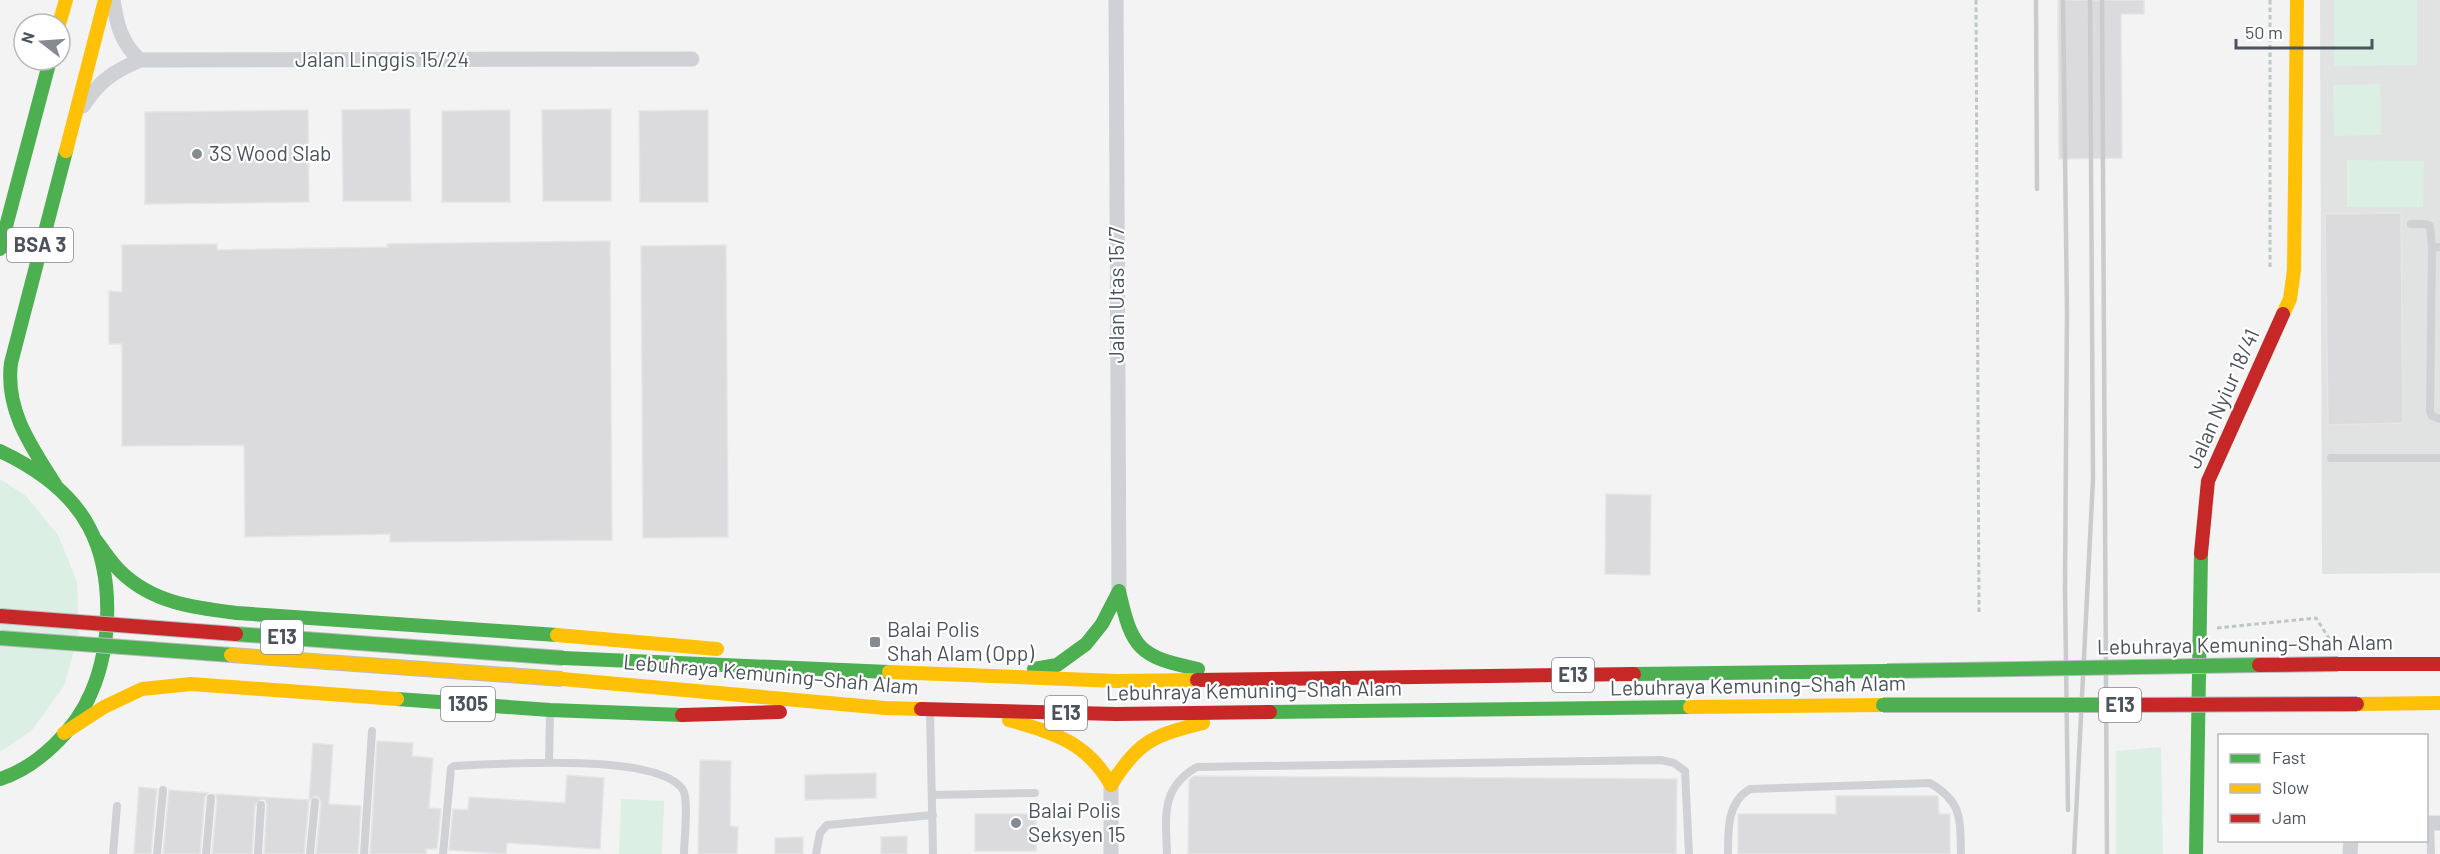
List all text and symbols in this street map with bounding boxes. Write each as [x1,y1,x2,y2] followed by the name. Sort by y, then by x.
[12,12,72,72] north arrow
[2236,12,2372,50] scale bar
[2245,21,2283,43] text: 50 m
[17,30,38,45] text: N
[295,46,469,71] street label: Jalan Linggis 15/24
[209,140,332,165] place label: 3S Wood Slab
[190,147,204,161] marker: 3S Wood Slab
[1103,227,1128,363] street label: Jalan Utas 15/7
[7,228,73,262] road number: BSA 3
[2180,325,2264,472] street label: Jalan Nyiur 18/41
[887,616,1034,665] place label: Balai Polis Shah Alam (Opp)
[261,620,303,654] road number: E13
[2097,628,2393,659] street label: Lebuhraya Kemuning–Shah Alam
[868,635,882,649] marker: Balai Polis Shah Alam (Opp)
[622,648,920,699] street label: Lebuhraya Kemuning–Shah Alam
[1552,658,1594,692] road number: E13
[1610,669,1906,700] street label: Lebuhraya Kemuning–Shah Alam
[1106,674,1402,705] street label: Lebuhraya Kemuning–Shah Alam
[441,687,495,721] road number: 1305
[2099,688,2141,722] road number: E13
[1045,696,1087,730] road number: E13
[2218,734,2428,842] legend
[2272,746,2306,768] text: Fast
[2272,776,2309,798] text: Slow
[1028,797,1126,846] place label: Balai Polis Seksyen 15
[2272,806,2306,828] text: Jam
[1009,816,1023,830] marker: Balai Polis Seksyen 15

